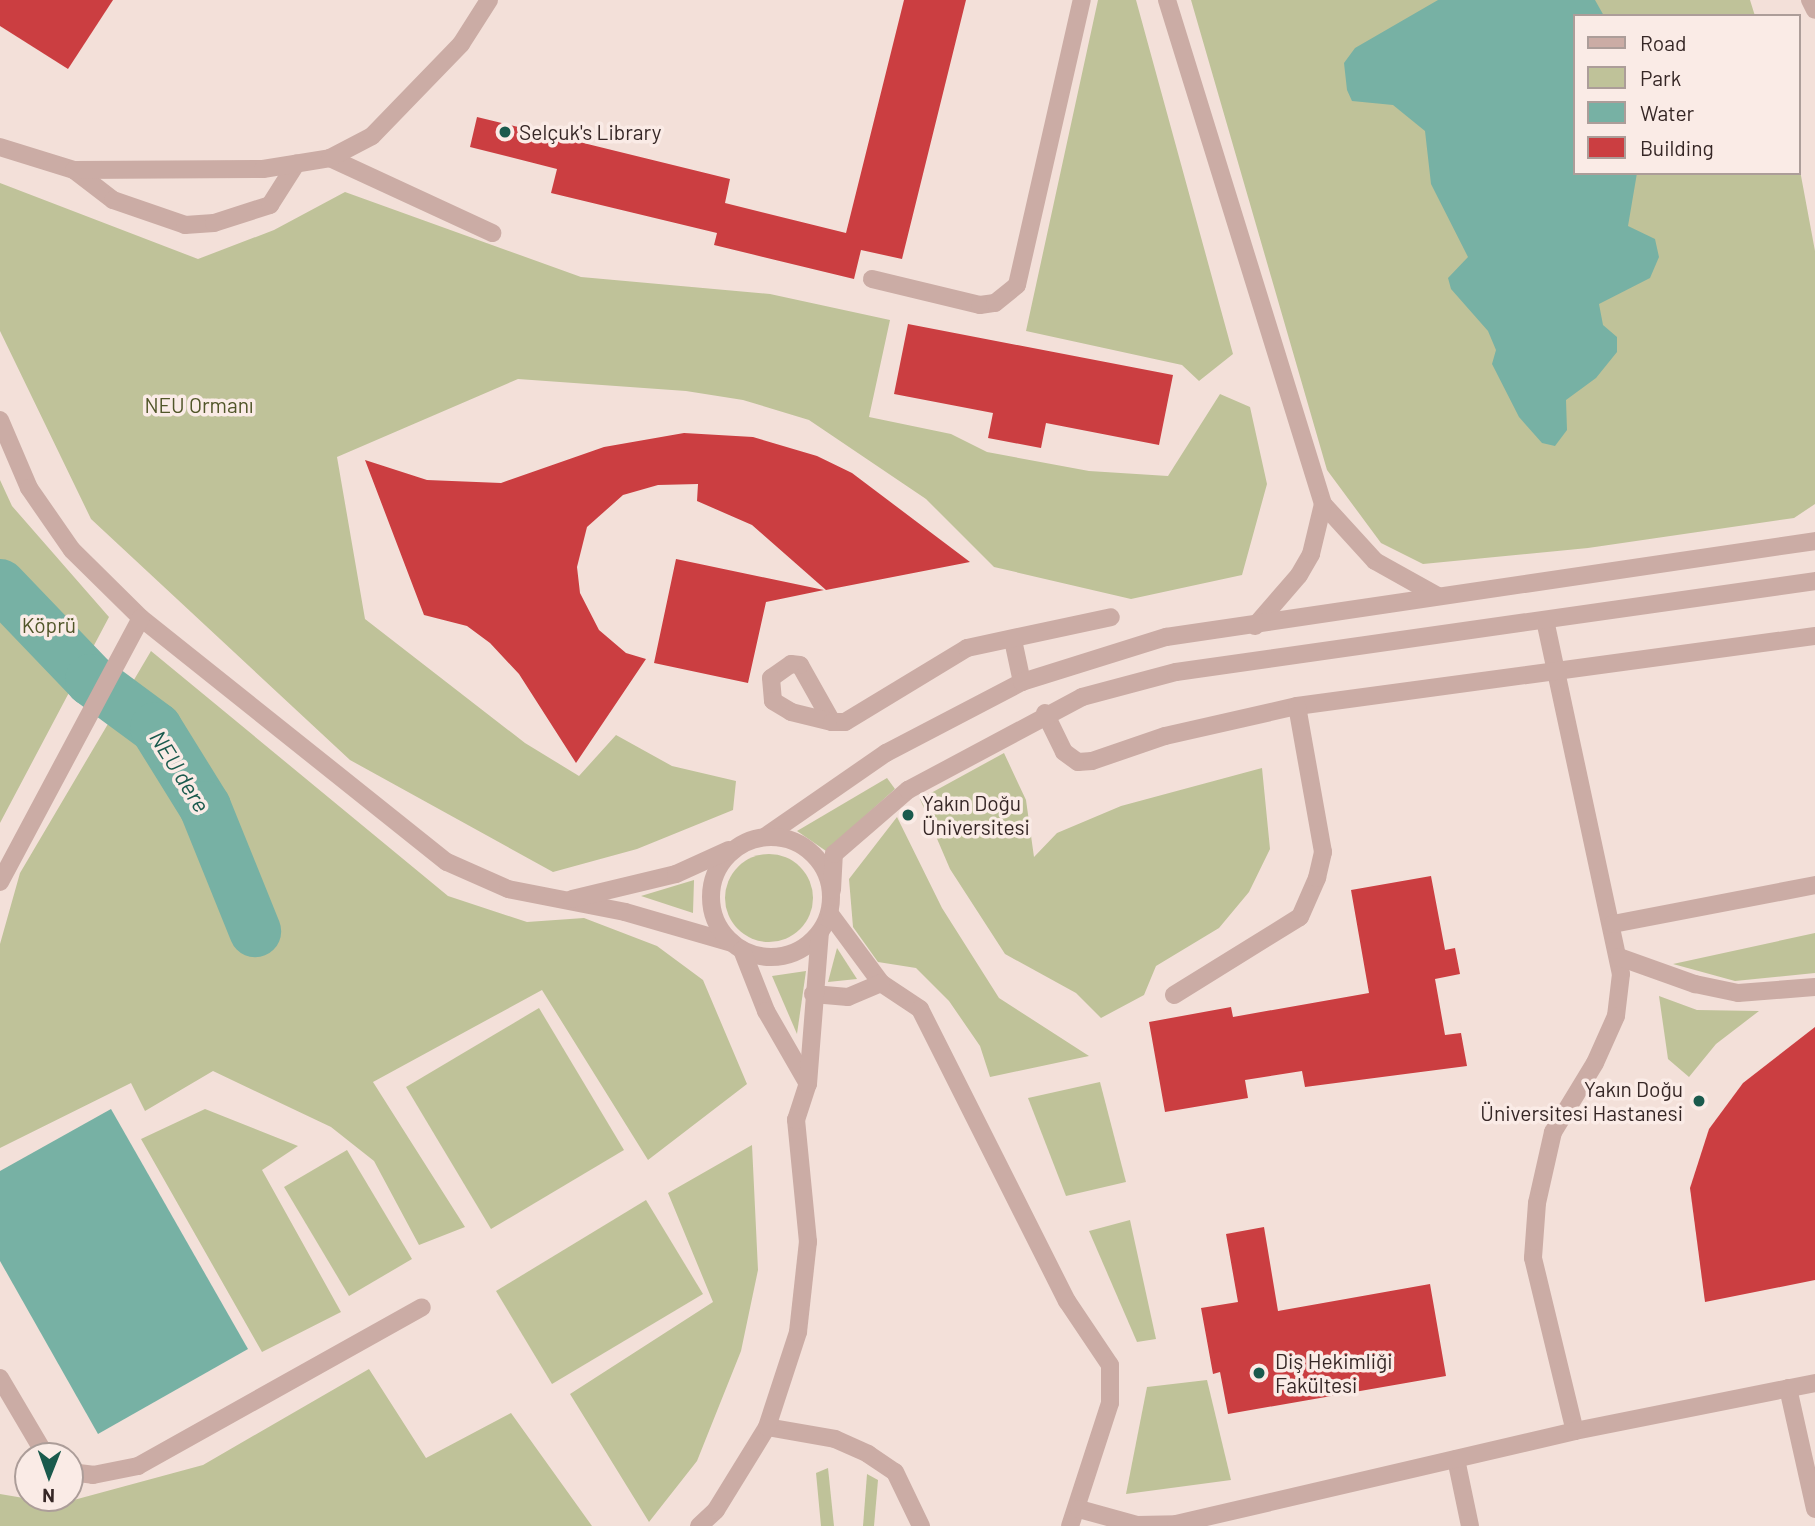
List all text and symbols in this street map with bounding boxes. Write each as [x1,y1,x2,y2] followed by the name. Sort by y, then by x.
[1574,14,1801,175] legend
[1640,30,1686,55] text: Road
[1640,65,1681,90] text: Park
[1640,100,1694,125] text: Water
[519,119,661,145] place label: Selçuk's Library
[497,124,513,140] marker: Selçuk's Library
[1640,135,1714,160] text: Building
[145,392,253,418] park label: NEU Ormanı
[22,612,76,638] park label: Köprü
[144,725,216,817] water label: NEU dere
[922,790,1030,840] place label: Yakın Doğu Üniversitesi
[900,807,916,823] marker: Yakın Doğu Üniversitesi
[1480,1076,1683,1126] place label: Yakın Doğu Üniversitesi Hastanesi
[1689,1091,1709,1111] marker: Yakın Doğu Üniversitesi Hastanesi
[1275,1348,1393,1398] place label: Diş Hekimliği Fakültesi
[1249,1363,1269,1383] marker: Diş Hekimliği Fakültesi
[14,1442,84,1512] north arrow
[42,1485,55,1508] text: N

